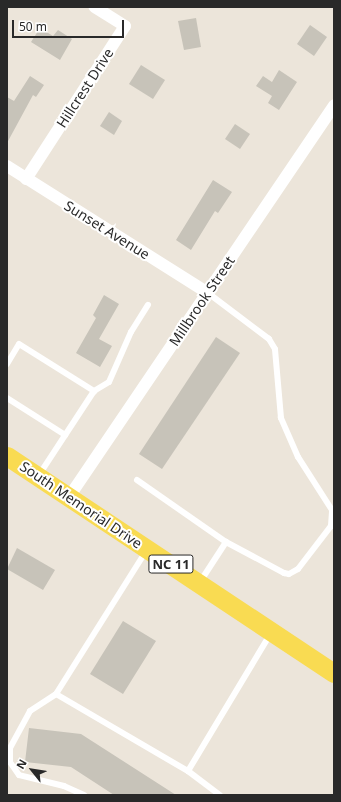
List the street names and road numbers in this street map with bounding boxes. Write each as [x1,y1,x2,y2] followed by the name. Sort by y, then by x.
[53,45,117,131] street label: Hillcrest Drive
[61,197,153,263] street label: Sunset Avenue
[166,253,238,349] street label: Millbrook Street
[17,458,145,552] street label: South Memorial Drive
[148,553,194,575] road number: NC 11

